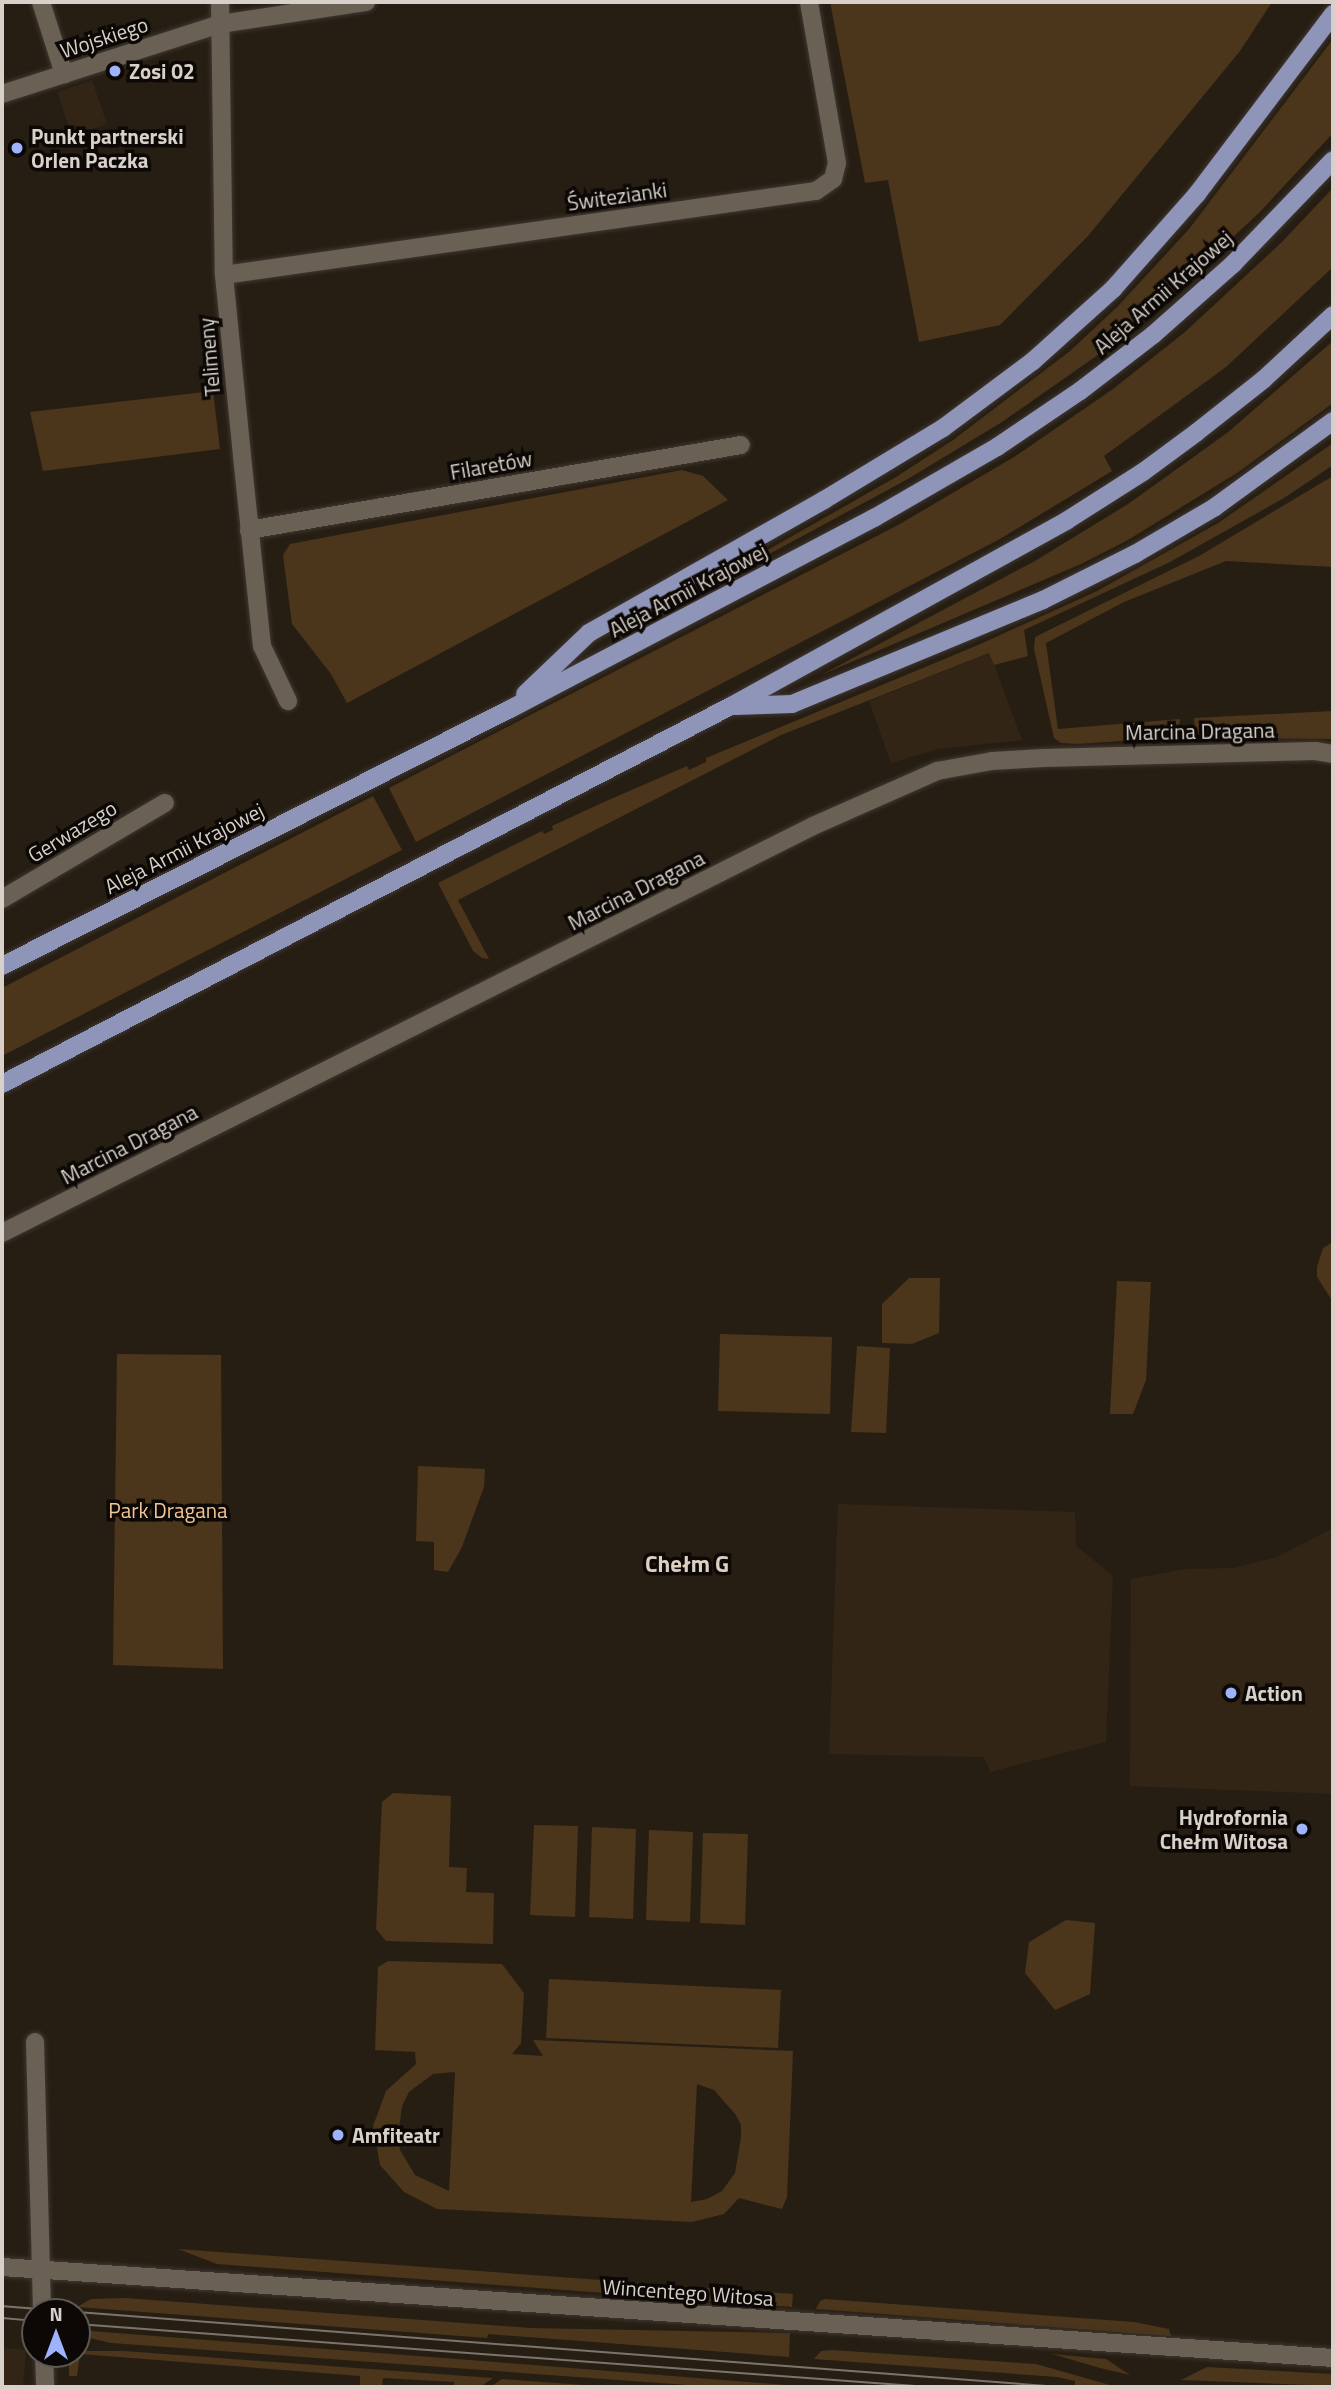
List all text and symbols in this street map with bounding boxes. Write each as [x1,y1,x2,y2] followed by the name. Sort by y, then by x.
[57,11,151,63] street label: Wojskiego
[129,58,195,84] place label: Zosi 02
[107,63,123,79] marker: Zosi 02
[31,123,184,173] place label: Punkt partnerski Orlen Paczka
[9,140,25,156] marker: Punkt partnerski Orlen Paczka
[566,177,668,215] street label: Świtezianki
[1089,225,1237,359] street label: Aleja Armii Krajowej
[193,317,225,397] street label: Telimeny
[448,445,534,485] street label: Filaretów
[605,538,771,642] street label: Aleja Armii Krajowej
[1125,717,1275,745] street label: Marcina Dragana
[23,795,121,867] street label: Gerwazego
[100,797,268,899] street label: Aleja Armii Krajowej
[564,845,708,935] street label: Marcina Dragana
[57,1099,201,1189] street label: Marcina Dragana
[108,1497,228,1523] park label: Park Dragana
[645,1550,729,1578] district label: Chełm G
[1245,1680,1303,1706] place label: Action
[1223,1685,1239,1701] marker: Action
[1160,1804,1288,1854] place label: Hydrofornia Chełm Witosa
[1294,1821,1310,1837] marker: Hydrofornia Chełm Witosa
[352,2122,440,2148] place label: Amfiteatr
[330,2127,346,2143] marker: Amfiteatr
[601,2273,775,2311] street label: Wincentego Witosa
[21,2298,91,2368] north arrow
[49,2299,63,2328] text: N

